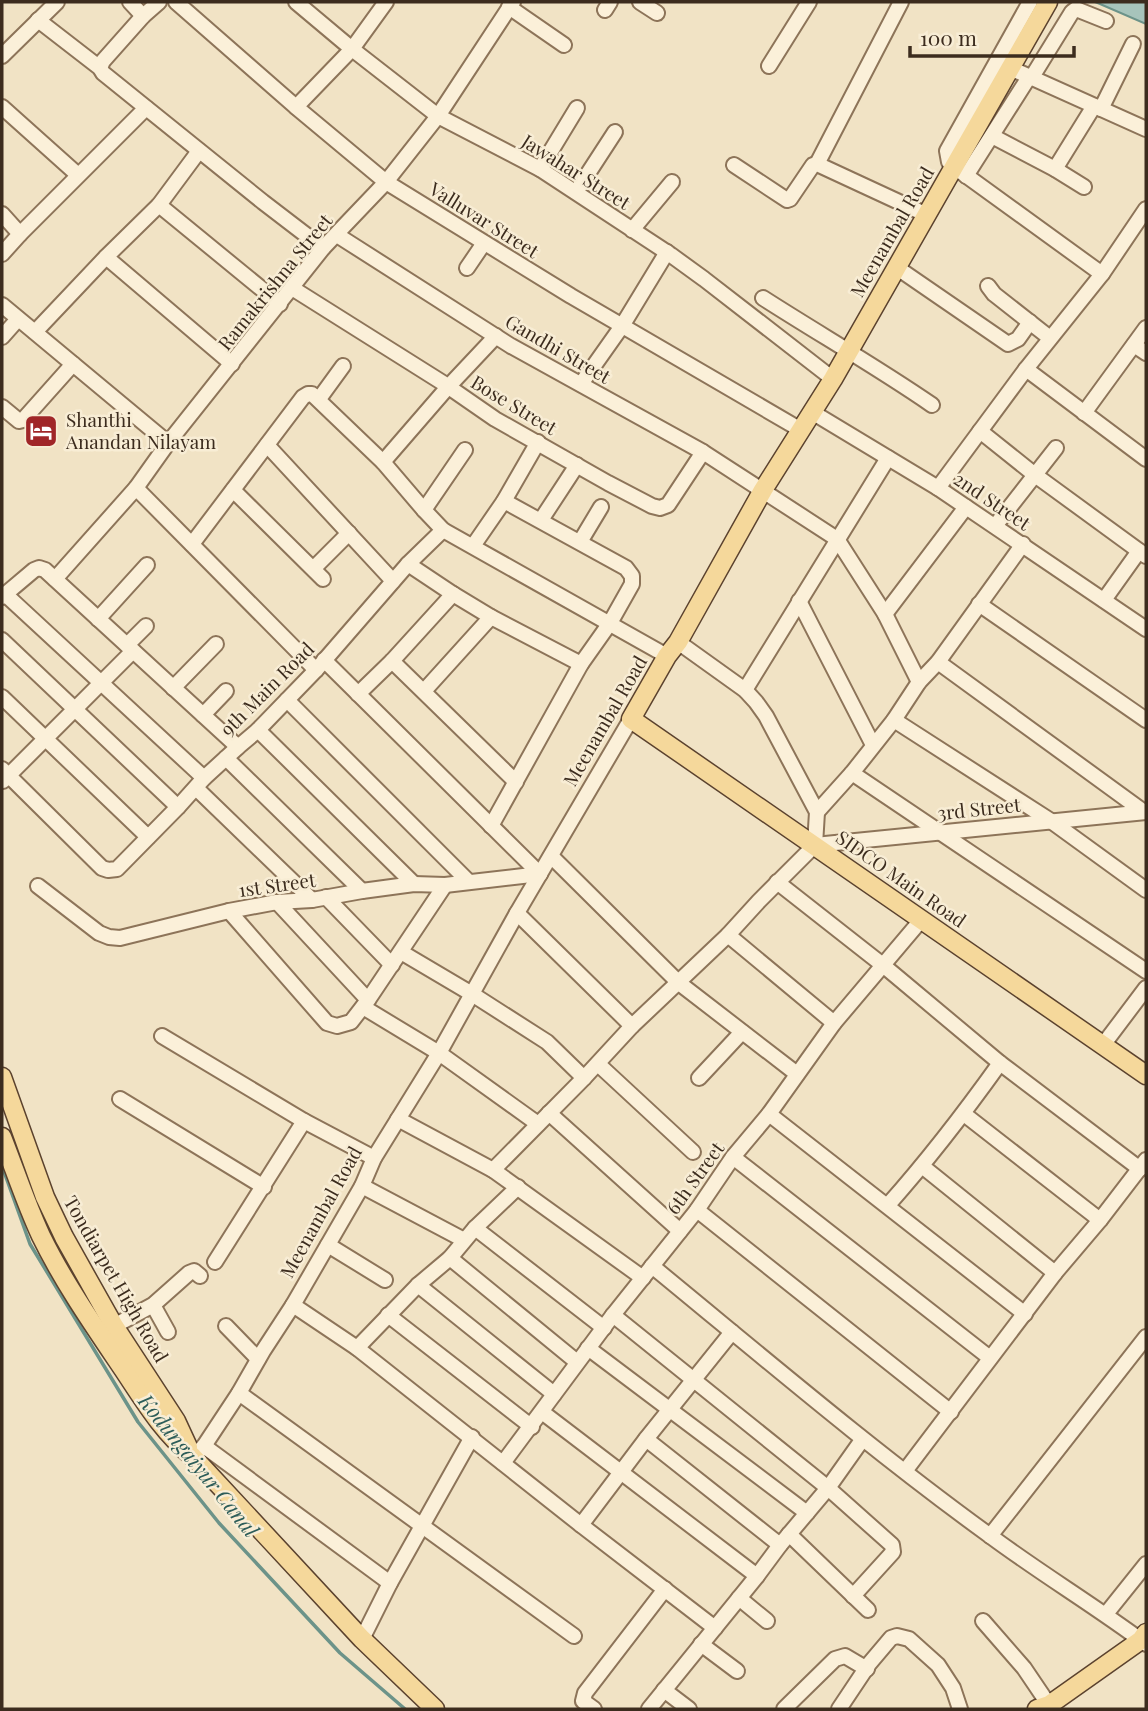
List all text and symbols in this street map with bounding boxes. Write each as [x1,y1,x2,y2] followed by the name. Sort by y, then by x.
[910,14,1074,58] scale bar
[920,23,977,51] text: 100 m
[516,127,636,215] street label: Jawahar Street
[843,161,939,302] street label: Meenambal Road
[424,175,544,263] street label: Valluvar Street
[211,207,338,355] street label: Ramakrishna Street
[501,307,616,389] street label: Gandhi Street
[467,368,563,440] street label: Bose Street
[65,406,216,454] place label: Shanthi Anandan Nilayam
[22,412,60,450] hotel icon: Shanthi Anandan Nilayam
[949,465,1036,535] street label: 2nd Street
[214,636,319,741] street label: 9th Main Road
[556,650,652,791] street label: Meenambal Road
[936,791,1022,825] street label: 3rd Street
[831,824,972,933] street label: SIDCO Main Road
[237,866,317,902] street label: 1st Street
[659,1136,729,1219] street label: 6th Street
[273,1141,367,1282] street label: Meenambal Road
[59,1191,175,1366] street label: Tondiarpet High Road
[132,1387,267,1543] water label: Kodungaiyur Canal

